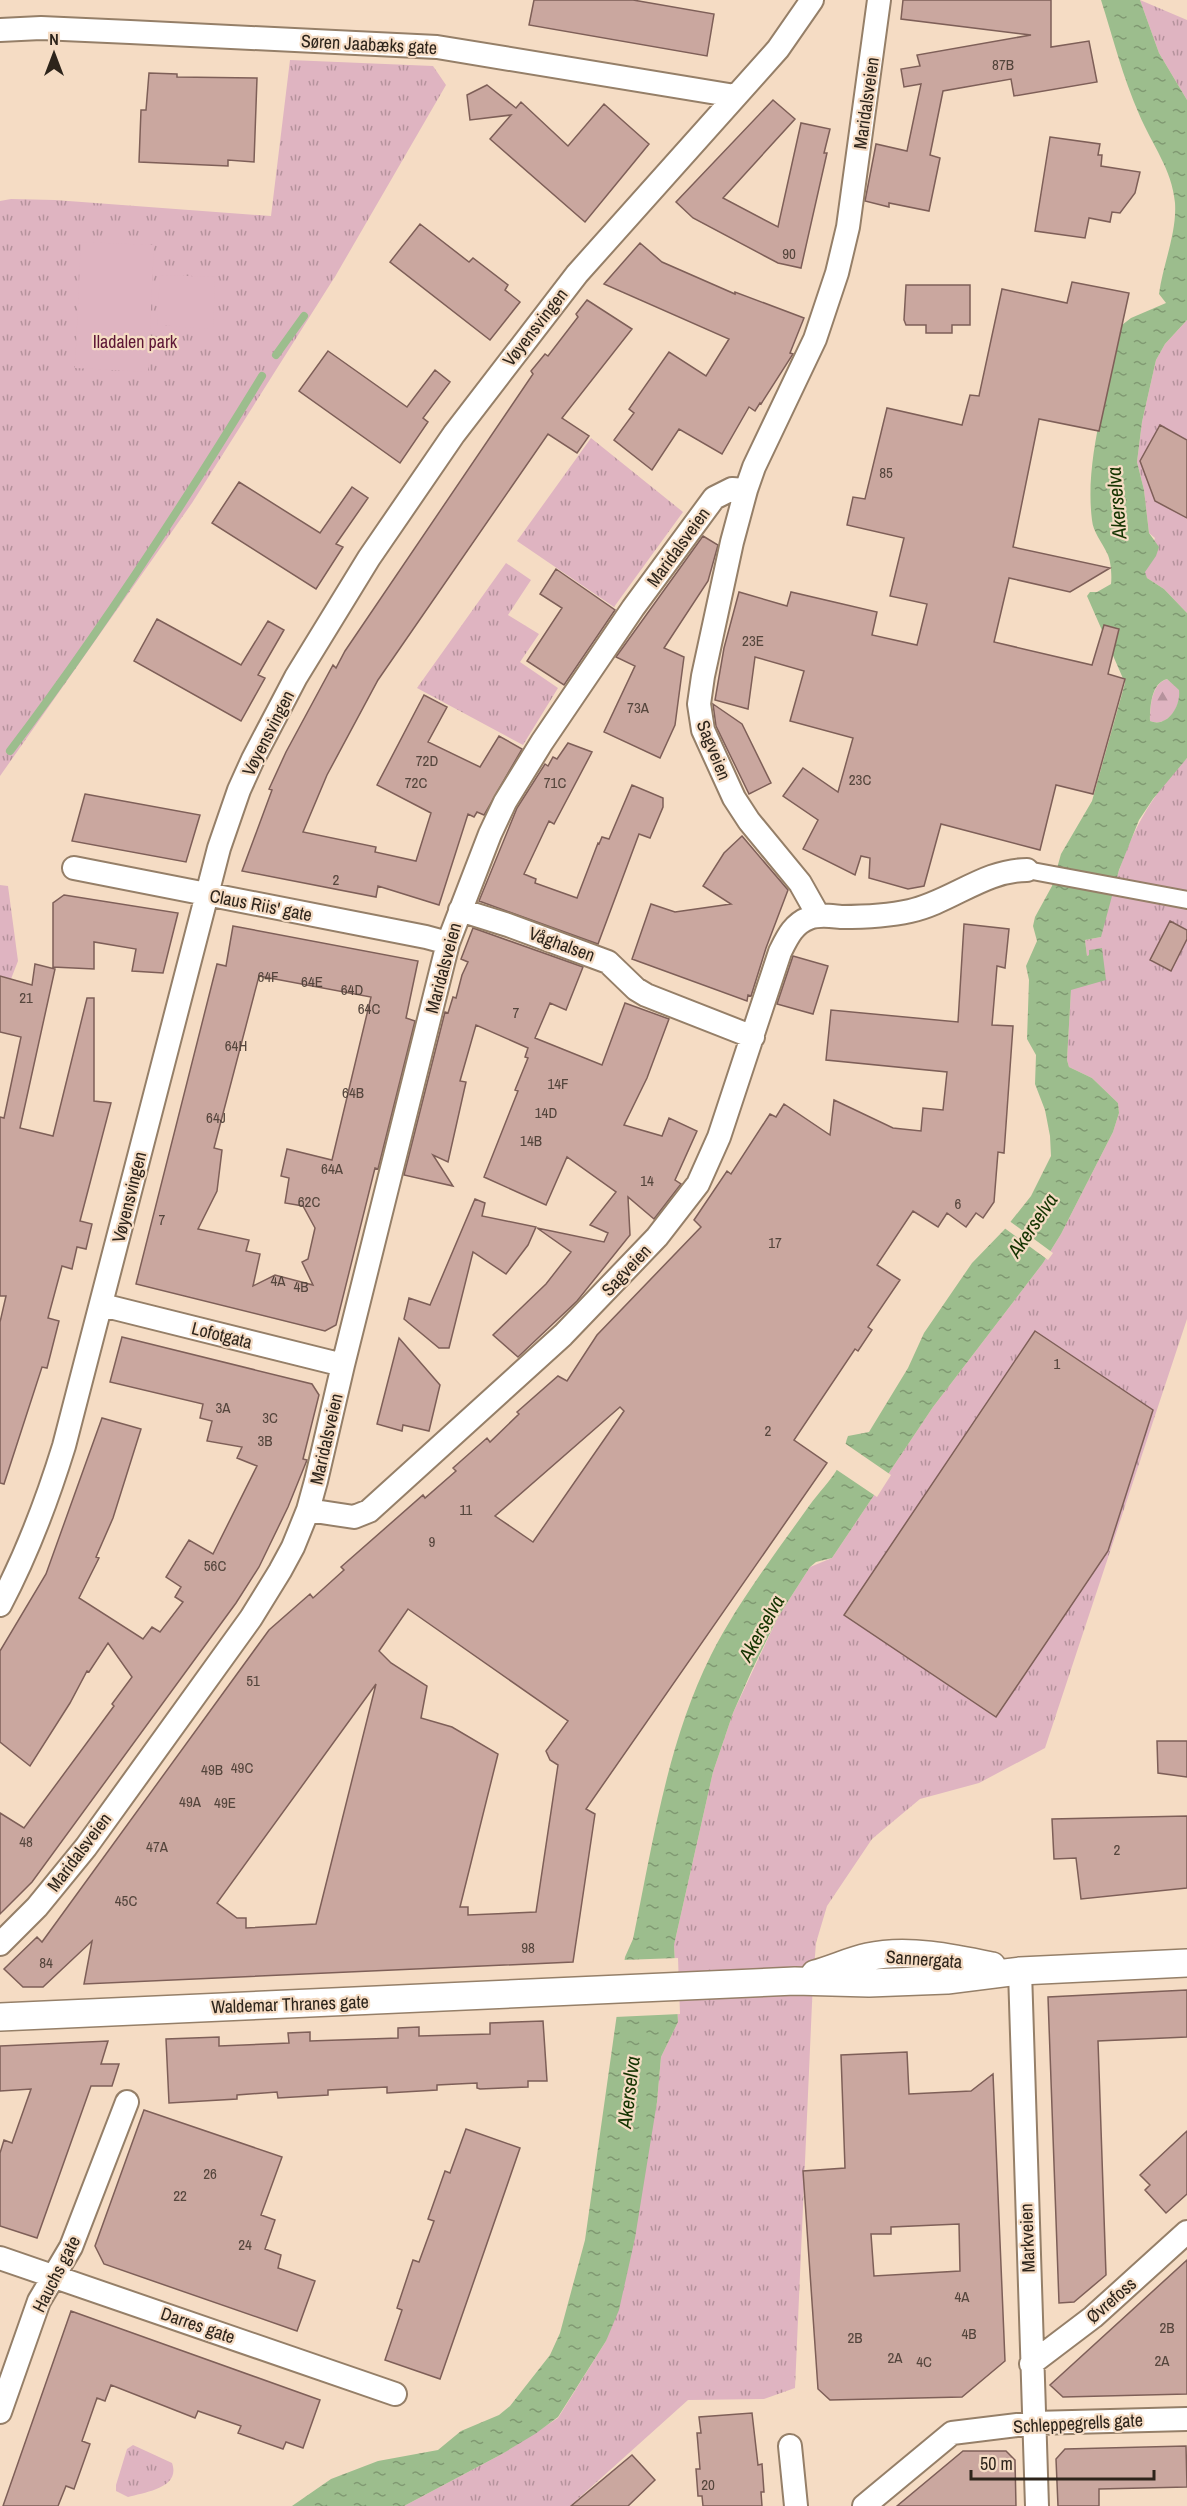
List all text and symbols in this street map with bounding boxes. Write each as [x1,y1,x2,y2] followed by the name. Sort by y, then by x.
[24,24,84,84] north arrow
[49,28,59,50] text: N
[300,28,438,60] street label: Søren Jaabæks gate
[992,54,1014,75] house number: 87B
[847,55,885,151] street label: Maridalsveien
[782,243,796,264] house number: 90
[497,283,573,371] street label: Vøyensvingen
[93,329,178,354] park label: Iladalen park
[879,462,893,483] house number: 85
[1099,466,1133,541] water label: Akerselva
[641,502,715,592] street label: Maridalsveien
[742,630,764,651] house number: 23E
[236,686,300,780] street label: Vøyensvingen
[627,697,650,718] house number: 73A
[691,716,737,784] street label: Sagveien
[416,750,438,771] house number: 72D
[849,769,871,790] house number: 23C
[405,772,427,793] house number: 72C
[544,772,566,793] house number: 71C
[333,869,340,890] house number: 2
[208,883,314,927] street label: Claus Riis' gate
[419,920,467,1016] street label: Maridalsveien
[525,921,599,967] street label: Våghalsen
[257,966,279,987] house number: 64F
[301,971,323,992] house number: 64E
[341,979,363,1000] house number: 64D
[19,987,33,1008] house number: 21
[358,998,380,1019] house number: 64C
[513,1002,520,1023] house number: 7
[225,1035,247,1056] house number: 64H
[547,1073,569,1094] house number: 14F
[342,1082,364,1103] house number: 64B
[535,1102,557,1123] house number: 14D
[206,1107,226,1128] house number: 64J
[520,1130,542,1151] house number: 14B
[106,1149,152,1245] street label: Vøyensvingen
[321,1158,344,1179] house number: 64A
[640,1170,654,1191] house number: 14
[1000,1188,1063,1263] water label: Akerselva
[298,1191,320,1212] house number: 62C
[955,1193,962,1214] house number: 6
[159,1209,166,1230] house number: 7
[768,1232,782,1253] house number: 17
[596,1239,656,1301] street label: Sagveien
[270,1270,286,1291] house number: 4A
[293,1276,309,1297] house number: 4B
[189,1315,255,1355] street label: Lofotgata
[1054,1353,1061,1374] house number: 1
[303,1391,349,1487] street label: Maridalsveien
[215,1397,231,1418] house number: 3A
[262,1407,278,1428] house number: 3C
[765,1420,772,1441] house number: 2
[257,1430,273,1451] house number: 3B
[460,1499,473,1520] house number: 11
[429,1531,436,1552] house number: 9
[204,1555,226,1576] house number: 56C
[731,1590,790,1667] water label: Akerselva
[246,1670,260,1691] house number: 51
[231,1757,253,1778] house number: 49C
[201,1759,223,1780] house number: 49B
[179,1791,202,1812] house number: 49A
[214,1792,236,1813] house number: 49E
[41,1807,117,1897] street label: Maridalsveien
[19,1831,33,1852] house number: 48
[146,1836,169,1857] house number: 47A
[1114,1839,1121,1860] house number: 2
[115,1890,137,1911] house number: 45C
[521,1937,535,1958] house number: 98
[885,1944,963,1974] street label: Sannergata
[39,1952,53,1973] house number: 84
[211,1989,369,2019] street label: Waldemar Thranes gate
[610,2055,646,2130] water label: Akerselva
[203,2163,217,2184] house number: 26
[173,2185,187,2206] house number: 22
[1013,2203,1041,2273] street label: Markveien
[26,2231,86,2317] street label: Hauchs gate
[238,2234,252,2255] house number: 24
[1081,2271,1141,2329] street label: Øvrefoss
[954,2286,970,2307] house number: 4A
[157,2301,239,2349] street label: Darres gate
[1159,2317,1175,2338] house number: 2B
[961,2323,977,2344] house number: 4B
[847,2327,863,2348] house number: 2B
[887,2347,903,2368] house number: 2A
[1154,2350,1170,2371] house number: 2A
[916,2351,932,2372] house number: 4C
[1013,2407,1143,2439] street label: Schleppegrells gate
[971,2443,1154,2481] scale bar
[980,2451,1013,2476] text: 50 m
[701,2474,715,2495] house number: 20

